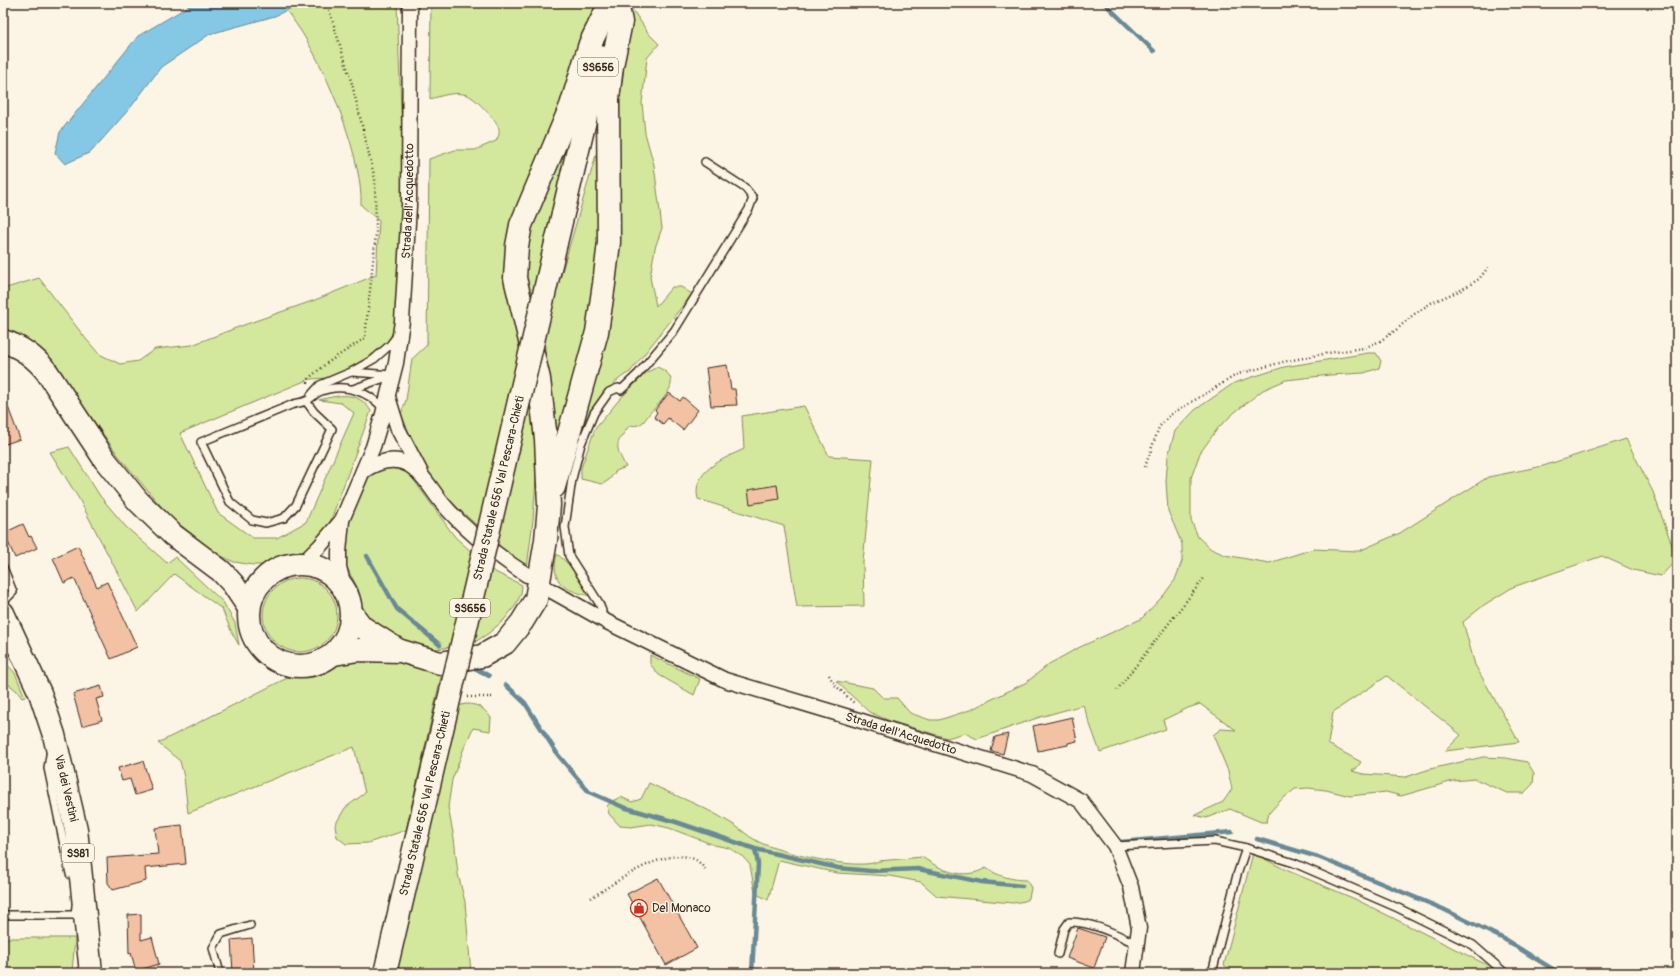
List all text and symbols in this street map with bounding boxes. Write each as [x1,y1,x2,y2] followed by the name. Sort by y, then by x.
[578,58,618,76] road number: SS656
[399,143,417,259] street label: Strada dell'Acquedotto
[470,395,528,582] street label: Strada Statale 656 Val Pescara-Chieti
[450,599,490,617] road number: SS656
[396,710,454,897] street label: Strada Statale 656 Val Pescara-Chieti
[844,710,959,758] street label: Strada dell'Acquedotto
[51,753,81,823] street label: Via dei Vestini
[62,844,94,862] road number: SS81
[629,898,649,918] shop icon: Del Monaco
[652,901,711,916] place label: Del Monaco

